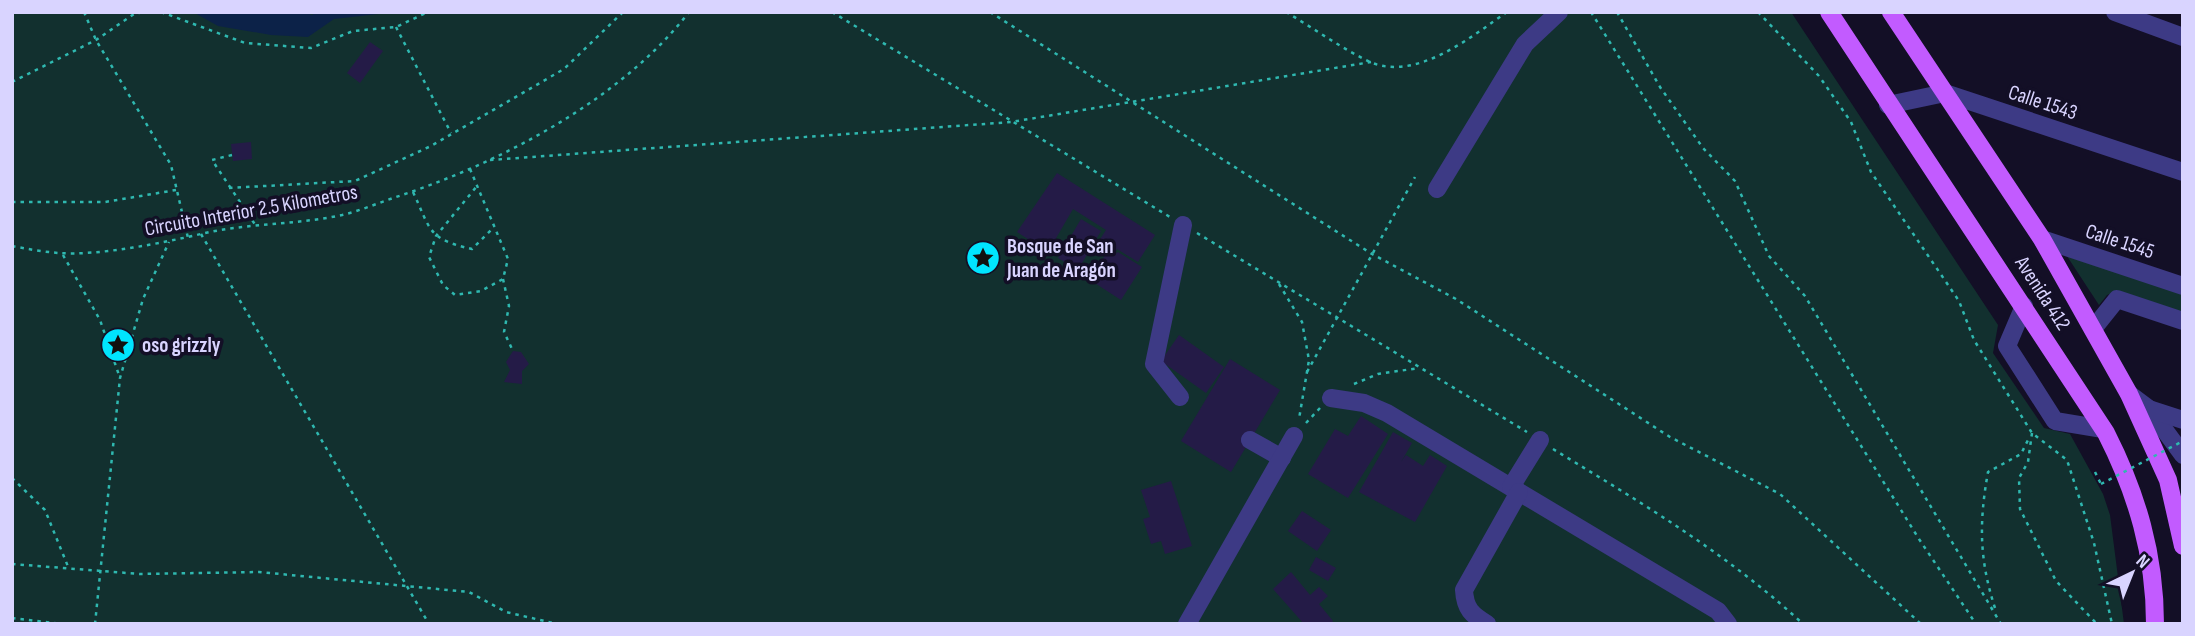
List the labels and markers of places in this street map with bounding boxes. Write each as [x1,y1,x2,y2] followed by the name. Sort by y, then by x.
[1006,234,1116,283] place label: Bosque de San Juan de Aragón
[964,239,1002,277] place icon: Bosque de San Juan de Aragón
[99,326,137,364] place icon: oso grizzly
[142,333,221,358] place label: oso grizzly

